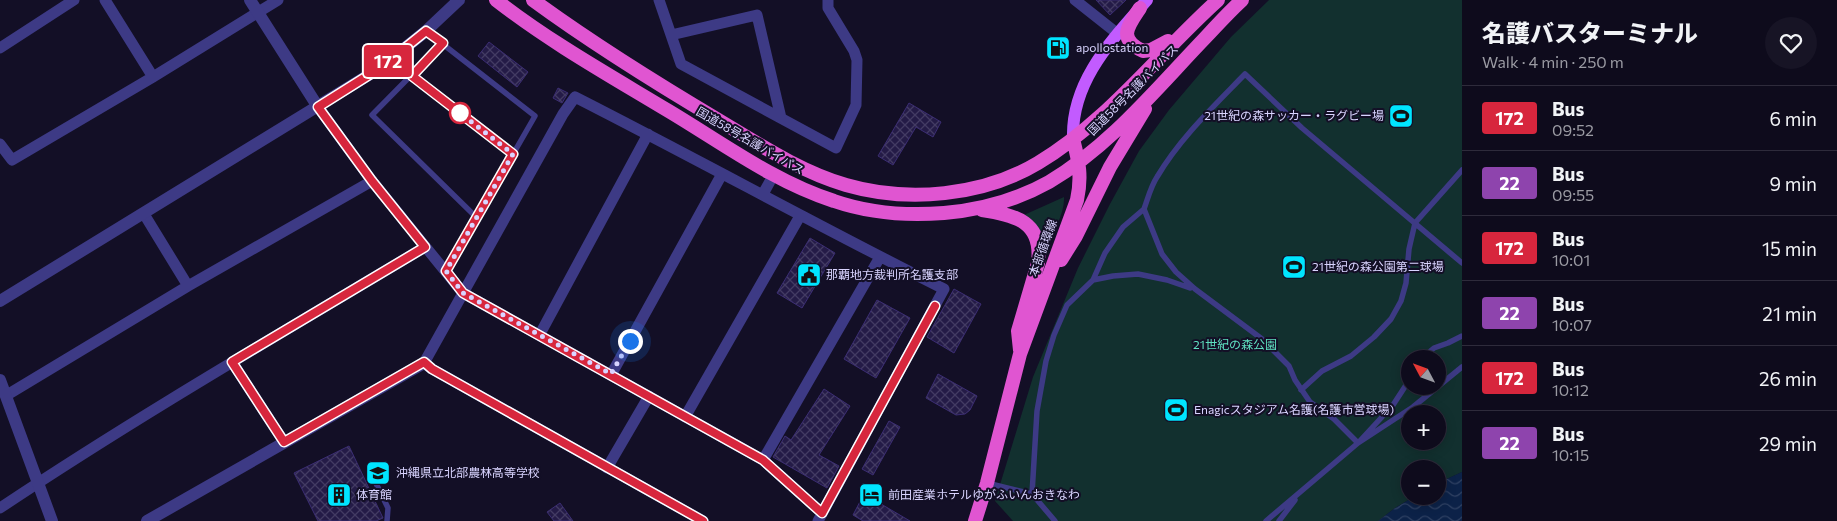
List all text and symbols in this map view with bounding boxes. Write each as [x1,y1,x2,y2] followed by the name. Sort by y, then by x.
[1765,17,1817,69] button: heart
[1482,18,1698,47] text: 名護バスターミナル
[1045,35,1071,61] fuel station icon: apollostation
[1076,40,1148,54] place label: apollostation
[1084,41,1180,137] street label: 国道58号名護バイパス
[359,45,417,77] line badge: 172
[374,50,402,72] text: 172
[1482,52,1624,71] text: Walk · 4 min · 250 m
[1552,97,1584,120] text: Bus
[449,102,471,124] unlabelled marker
[1388,103,1414,129] sports icon: 21世紀の森サッカー・ラグビー場
[694,104,807,177] street label: 国道58号名護バイパス
[1495,107,1524,129] text: 172
[1769,107,1817,130] text: 6 min
[1204,108,1384,122] place label: 21世紀の森サッカー・ラグビー場
[1552,120,1594,139] text: 09:52
[1552,162,1584,185] text: Bus
[1499,172,1520,194] text: 22
[1769,172,1817,195] text: 9 min
[1552,185,1594,204] text: 09:55
[1025,217,1059,278] street label: 本部循環線
[1552,227,1584,250] text: Bus
[1495,237,1524,259] text: 172
[1762,237,1817,260] text: 15 min
[1552,250,1590,269] text: 10:01
[1281,254,1307,280] sports icon: 21世紀の森公園第二球場
[1312,259,1444,273] place label: 21世紀の森公園第二球場
[796,262,822,288] public building icon: 那覇地方裁判所名護支部
[826,267,958,281] place label: 那覇地方裁判所名護支部
[1552,292,1584,315] text: Bus
[1499,302,1520,324] text: 22
[1762,302,1817,325] text: 21 min
[1552,315,1592,334] text: 10:07
[618,329,643,354] your location
[1193,337,1277,351] park label: 21世紀の森公園
[1401,350,1446,395] north arrow
[1401,350,1446,505] map controls
[1552,357,1584,380] text: Bus
[1495,367,1524,389] text: 172
[1759,367,1817,390] text: 26 min
[1552,380,1589,399] text: 10:12
[1163,397,1189,423] sports icon: Enagicスタジアム名護(名護市営球場)
[1194,402,1394,416] place label: Enagicスタジアム名護(名護市営球場)
[1401,405,1446,450] button: +
[1552,422,1584,445] text: Bus
[1499,432,1520,454] text: 22
[1759,432,1817,455] text: 29 min
[1552,445,1589,464] text: 10:15
[365,460,391,486] school or university icon: 沖縄県立北部農林高等学校
[1401,460,1446,505] button: −
[396,465,540,479] place label: 沖縄県立北部農林高等学校
[326,482,352,508] building icon: 体育館
[858,482,884,508] hotel icon: 前田産業ホテルゆがふいんおきなわ
[356,487,392,501] place label: 体育館
[888,487,1080,501] place label: 前田産業ホテルゆがふいんおきなわ

